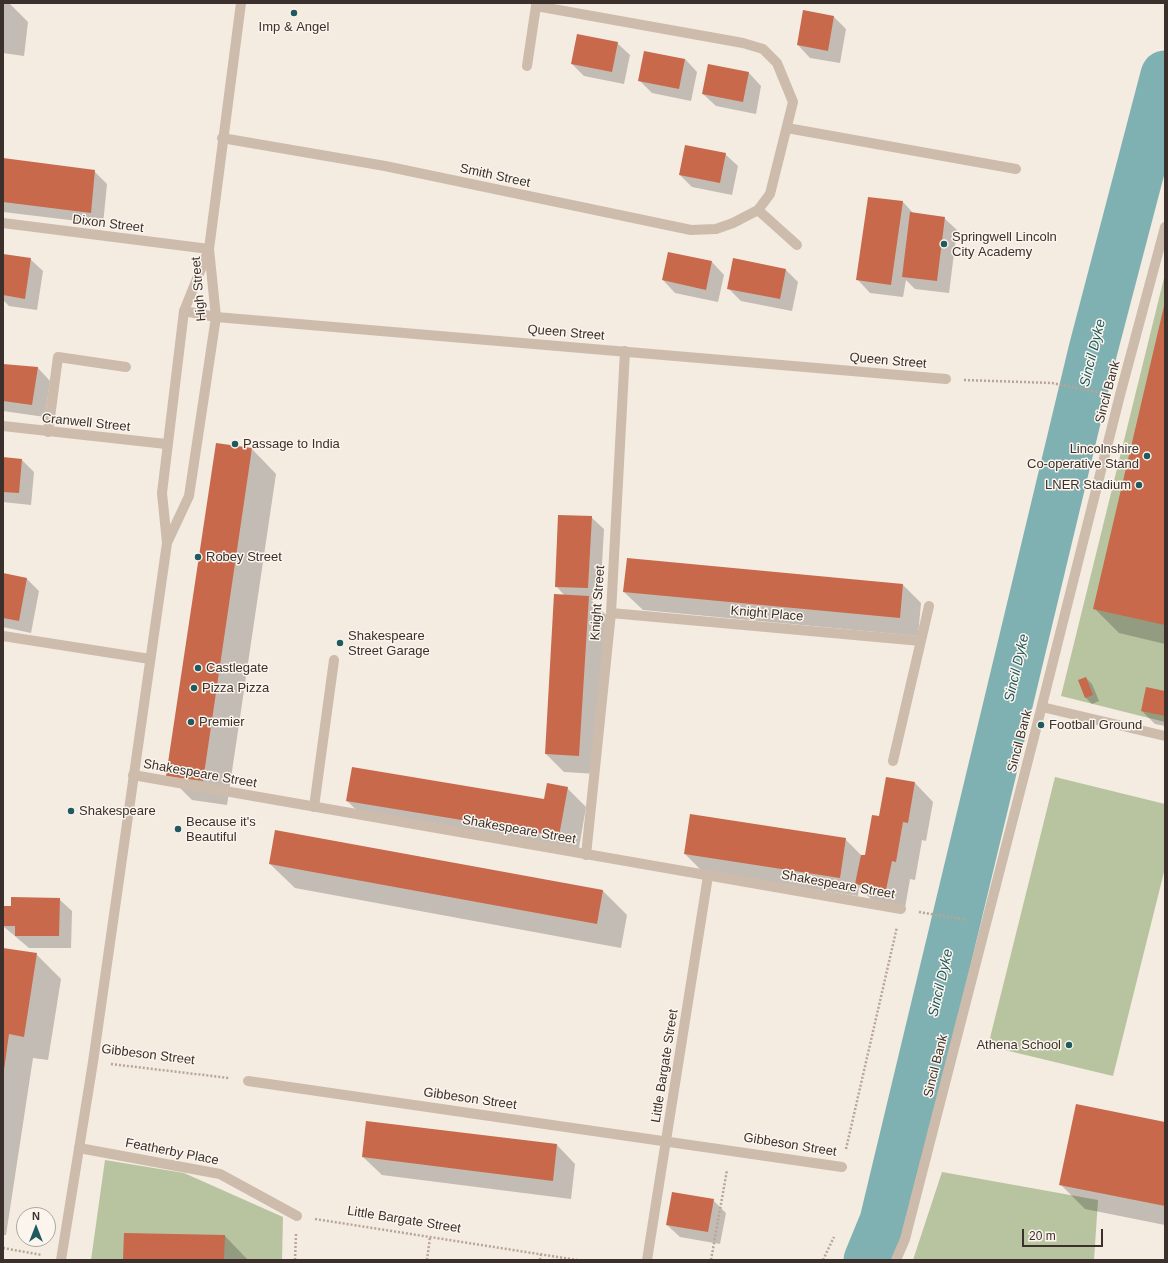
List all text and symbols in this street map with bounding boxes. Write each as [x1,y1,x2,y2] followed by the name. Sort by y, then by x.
[289,8,299,18] marker: Imp & Angel
[259,19,329,35] place label: Imp & Angel
[458,161,532,191] street label: Smith Street
[72,212,144,236] street label: Dixon Street
[952,229,1057,260] place label: Springwell Lincoln City Academy
[939,239,949,249] marker: Springwell Lincoln City Academy
[188,256,210,322] street label: High Street
[1076,317,1110,389] water label: Sincil Dyke
[527,322,605,344] street label: Queen Street
[849,350,927,372] street label: Queen Street
[1092,359,1124,425] street label: Sincil Bank
[41,411,131,435] street label: Cranwell Street
[243,436,340,452] place label: Passage to India
[230,439,240,449] marker: Passage to India
[1027,441,1139,472] place label: Lincolnshire Co-operative Stand
[1142,451,1152,461] marker: Lincolnshire Co-operative Stand
[1045,477,1131,493] place label: LNER Stadium
[1134,480,1144,490] marker: LNER Stadium
[206,549,282,565] place label: Robey Street
[193,552,203,562] marker: Robey Street
[588,565,608,641] street label: Knight Street
[730,603,804,625] street label: Knight Place
[348,628,430,659] place label: Shakespeare Street Garage
[1001,632,1033,704] water label: Sincil Dyke
[335,638,345,648] marker: Shakespeare Street Garage
[206,660,268,676] place label: Castlegate
[193,663,203,673] marker: Castlegate
[202,680,269,696] place label: Pizza Pizza
[189,683,199,693] marker: Pizza Pizza
[1004,708,1036,774] street label: Sincil Bank
[199,714,245,730] place label: Premier
[186,717,196,727] marker: Premier
[1049,717,1142,733] place label: Football Ground
[1036,720,1046,730] marker: Football Ground
[142,756,258,792] street label: Shakespeare Street
[79,803,156,819] place label: Shakespeare
[66,806,76,816] marker: Shakespeare
[461,812,577,848] street label: Shakespeare Street
[186,814,256,845] place label: Because it's Beautiful
[173,824,183,834] marker: Because it's Beautiful
[780,867,896,903] street label: Shakespeare Street
[925,947,957,1019] water label: Sincil Dyke
[648,1008,682,1124] street label: Little Bargate Street
[921,1033,951,1099] street label: Sincil Bank
[976,1037,1061,1053] place label: Athena School
[1064,1040,1074,1050] marker: Athena School
[100,1042,196,1068] street label: Gibbeson Street
[422,1085,518,1113] street label: Gibbeson Street
[742,1130,838,1160] street label: Gibbeson Street
[124,1135,220,1169] street label: Featherby Place
[346,1203,462,1237] street label: Little Bargate Street
[16,1207,56,1247] north arrow
[32,1210,40,1222] text: N
[1024,1221,1105,1247] scale bar
[1029,1229,1056,1243] text: 20 m

